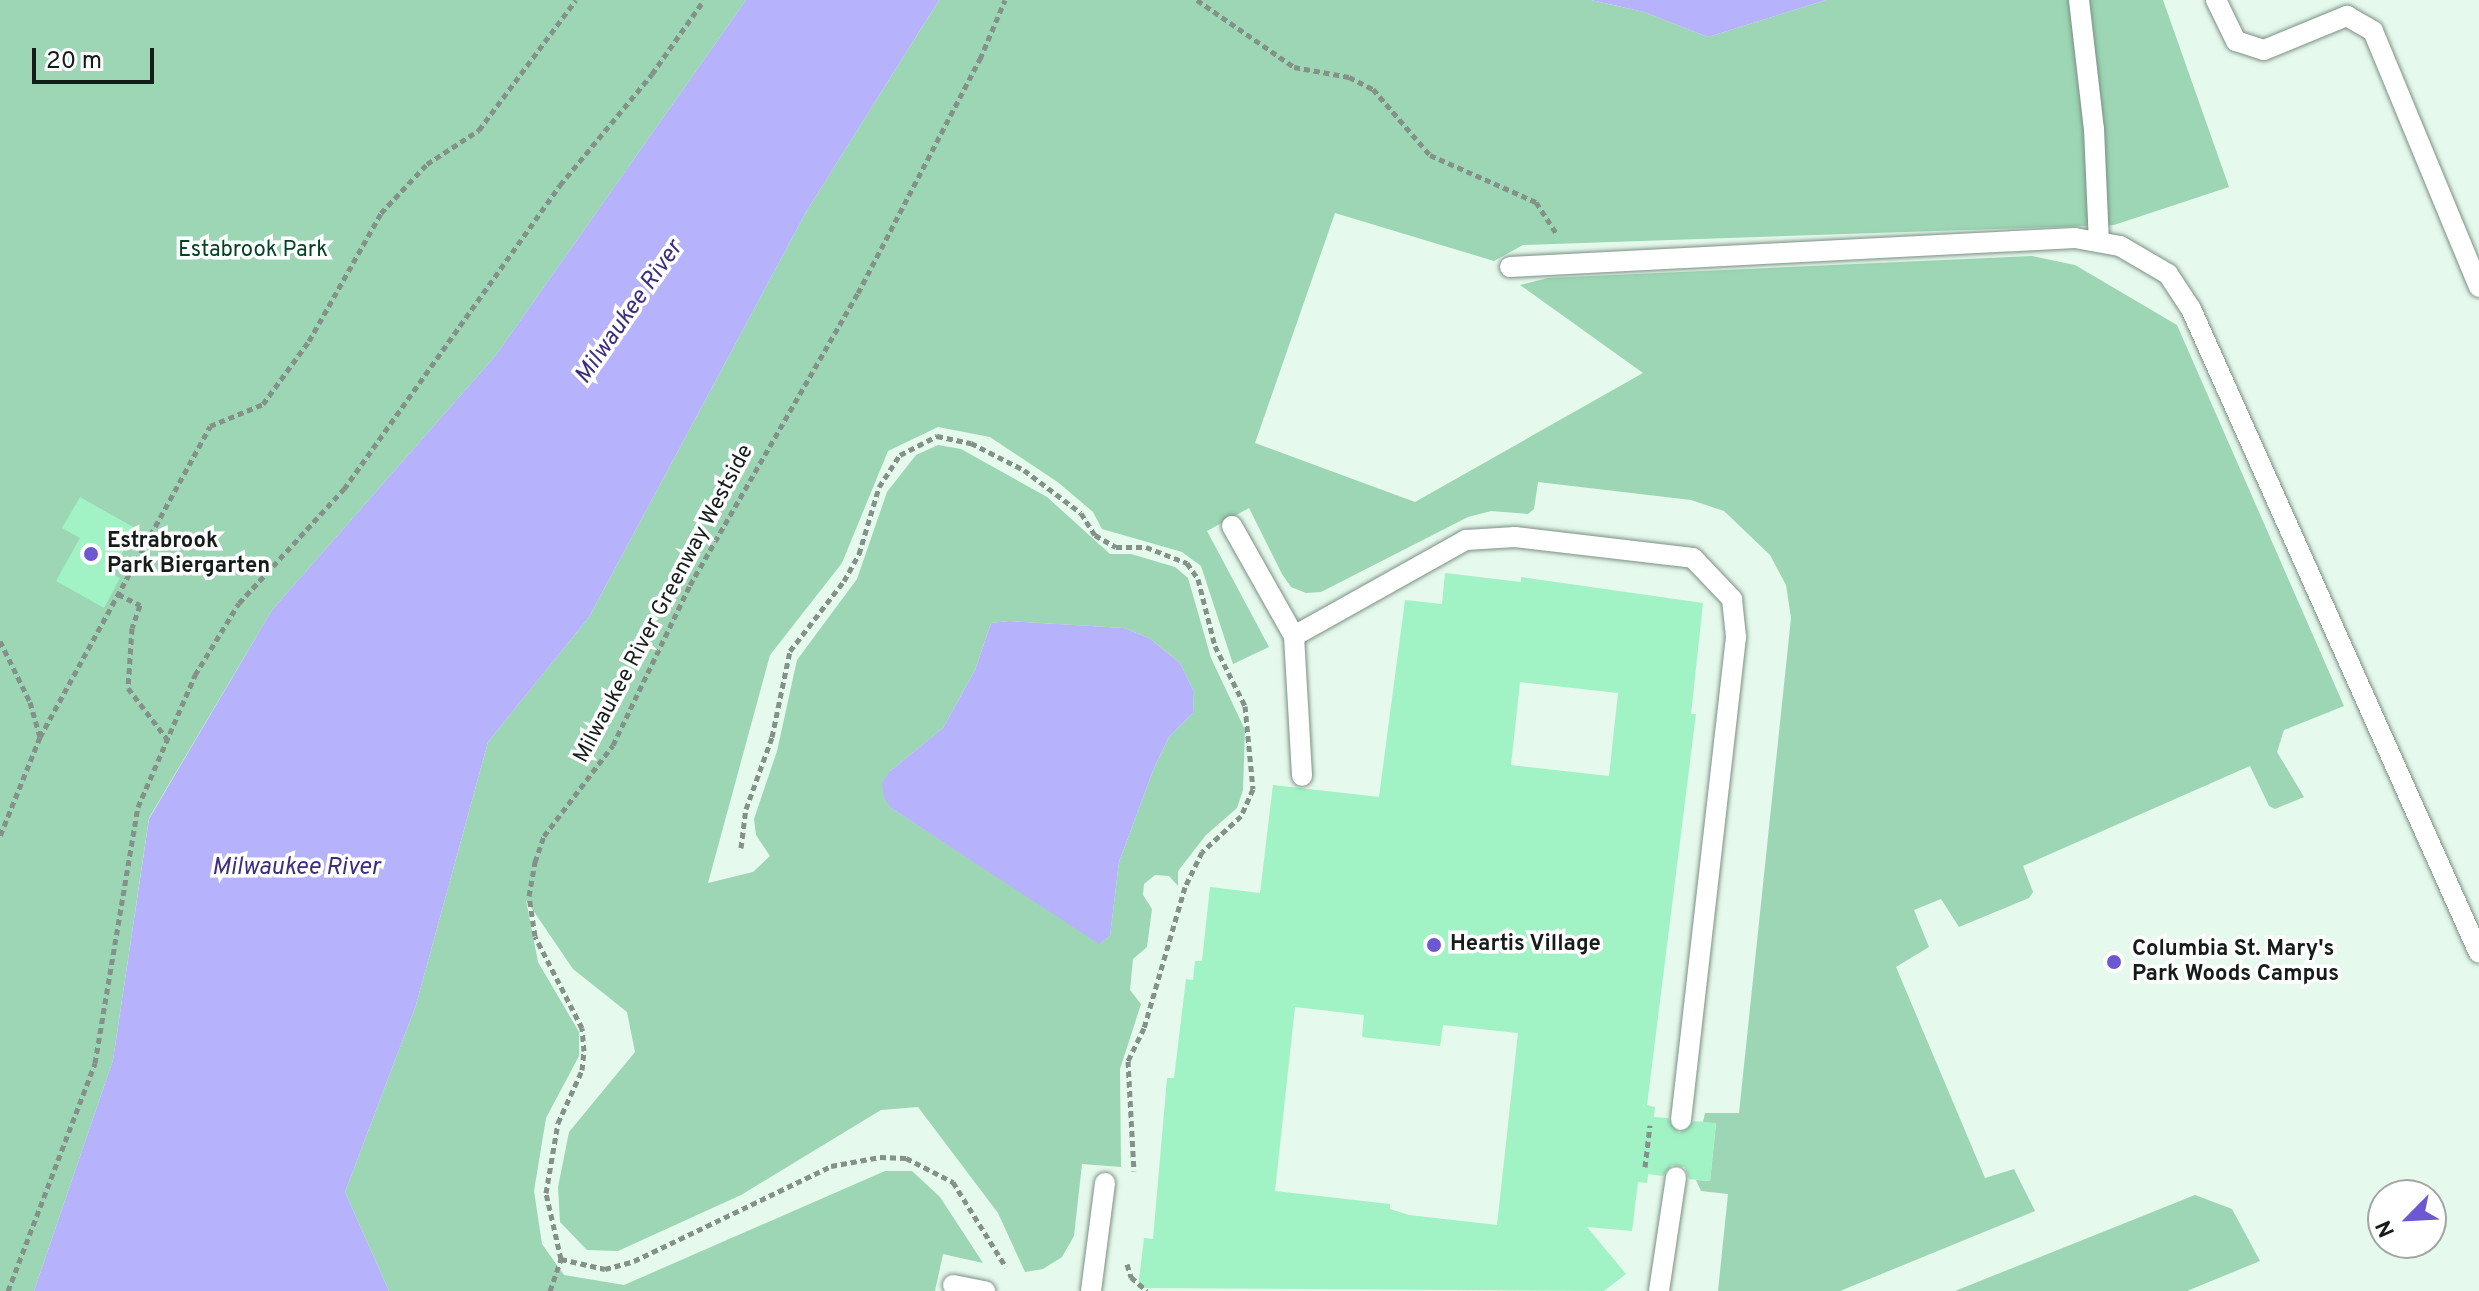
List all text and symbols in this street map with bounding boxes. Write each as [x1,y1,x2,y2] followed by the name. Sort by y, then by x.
[36,32,158,82] scale bar
[46,47,102,77] text: 20 m
[570,236,690,390] water label: Milwaukee River
[178,238,328,264] park label: Estabrook Park
[568,440,760,768] street label: Milwaukee River Greenway Westside
[107,528,270,580] place label: Estrabrook Park Biergarten
[82,545,100,563] marker: Estrabrook Park Biergarten
[212,855,380,883] water label: Milwaukee River
[1450,932,1602,958] place label: Heartis Village
[1425,936,1443,954] marker: Heartis Village
[2132,936,2339,988] place label: Columbia St. Mary's Park Woods Campus
[2103,951,2125,973] marker: Columbia St. Mary's Park Woods Campus
[2367,1179,2447,1259] north arrow
[2371,1215,2402,1241] text: N

